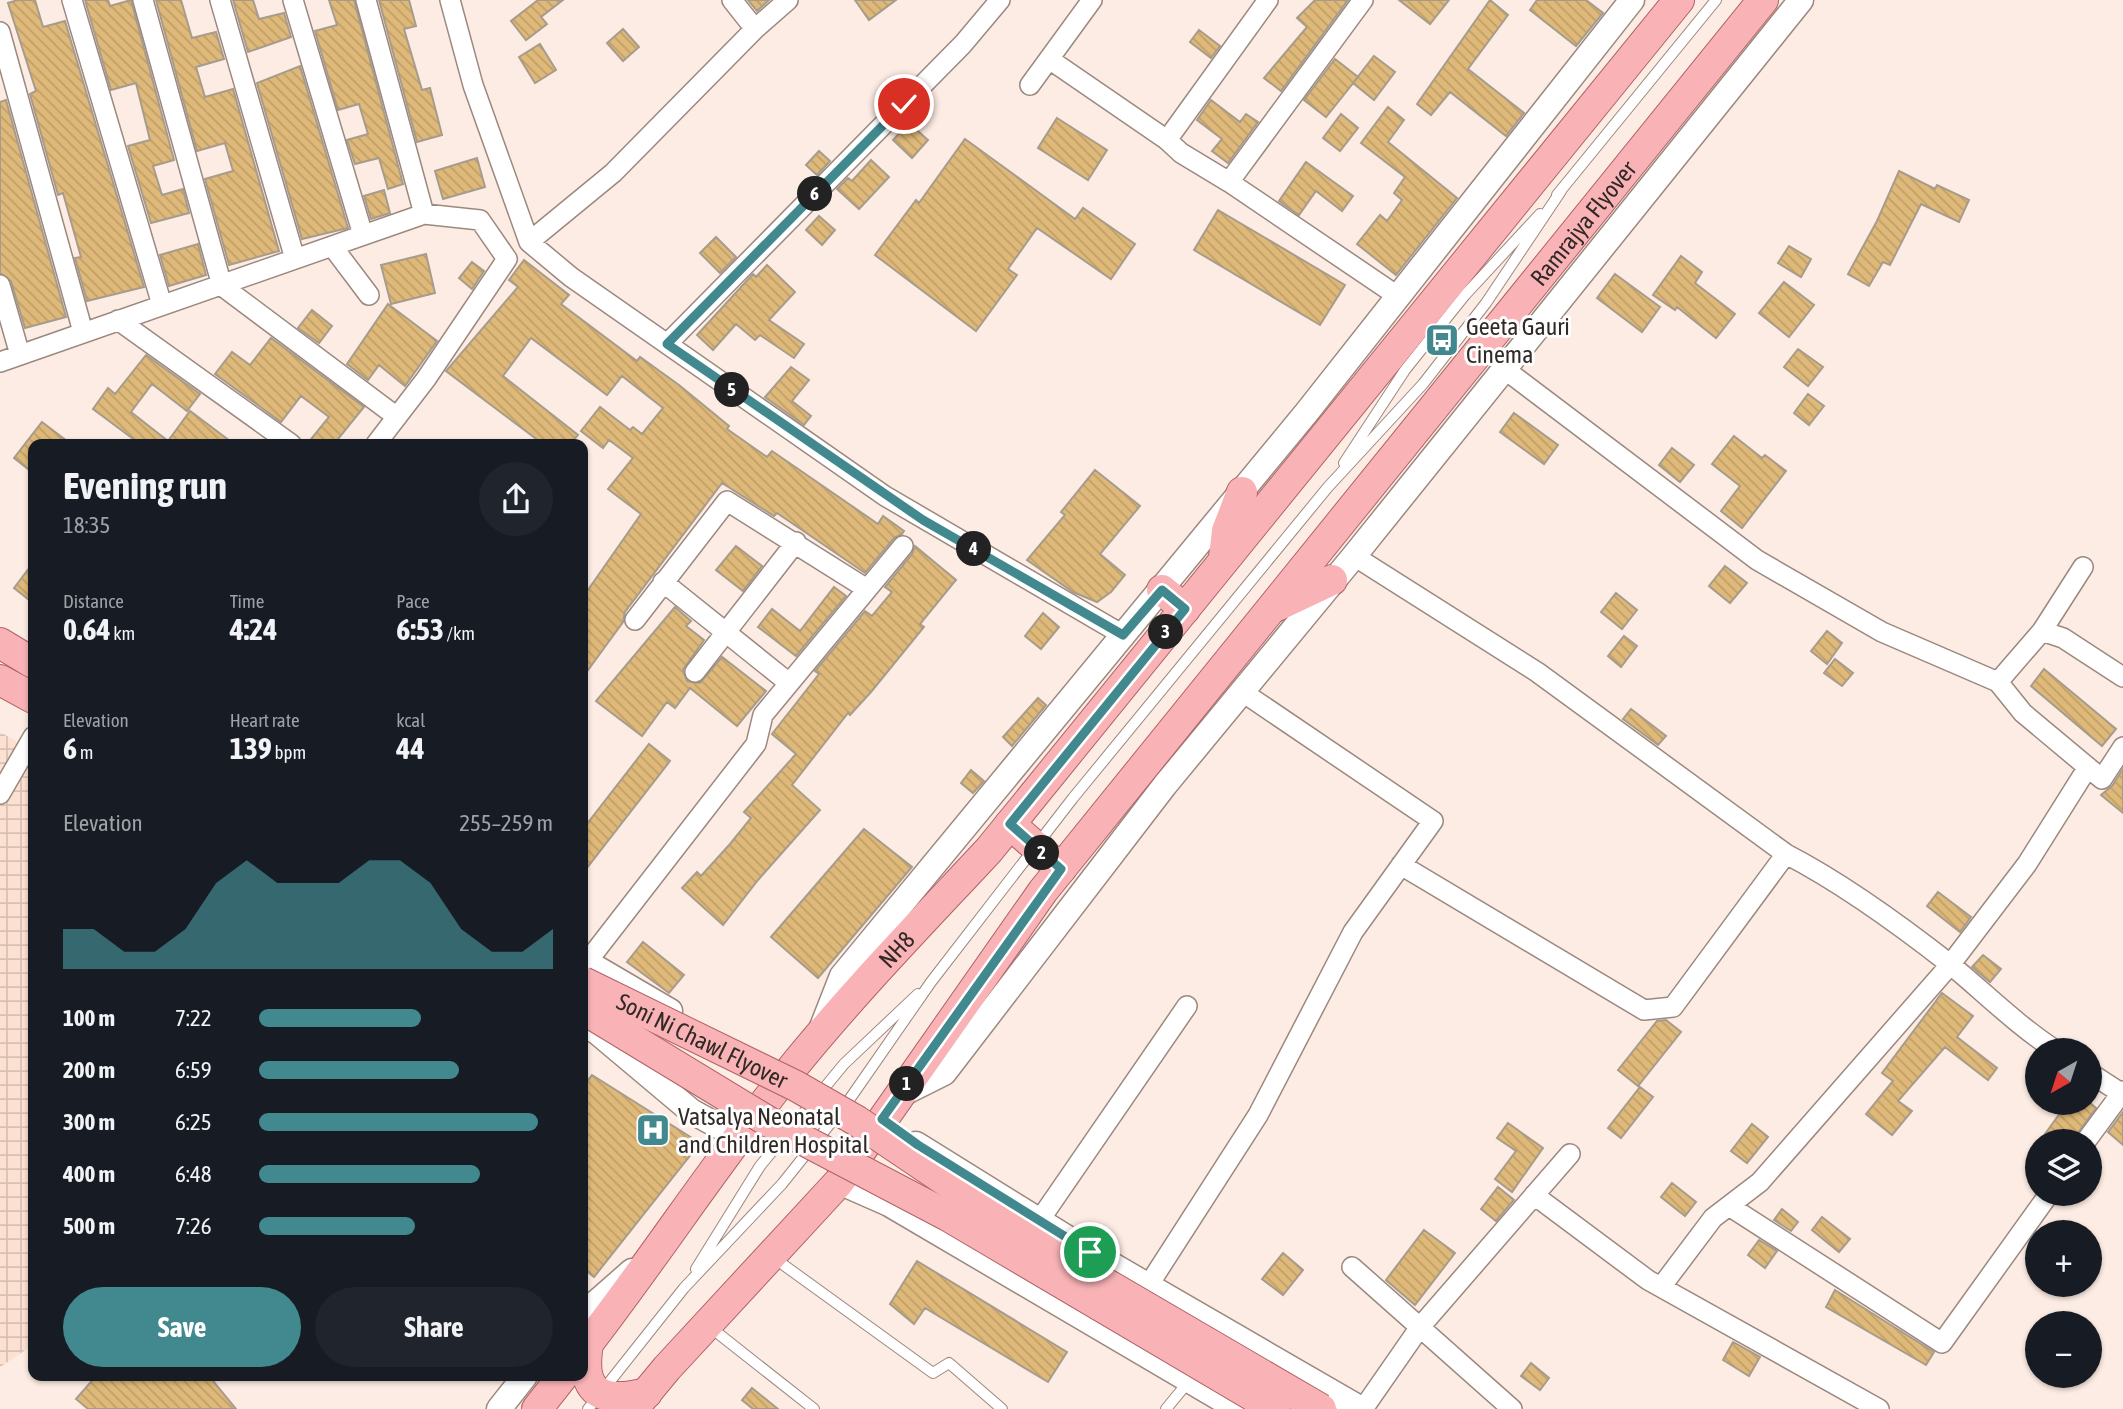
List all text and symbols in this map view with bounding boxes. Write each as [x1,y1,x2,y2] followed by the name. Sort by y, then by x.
[874,74,934,134] pin
[885,85,923,123] icon: check
[1525,155,1642,290] street label: Ramrajya Flyover
[798,176,832,212] pin: 6
[810,182,819,204] text: 6
[1466,313,1570,368] place label: Geeta Gauri Cinema
[1423,321,1461,359] bus stop icon: Geeta Gauri Cinema
[714,372,750,408] pin: 5
[727,378,736,400] text: 5
[479,462,553,536] button: share
[63,464,227,507] text: Evening run
[63,512,110,538] text: 18:35
[956,532,992,566] pin: 4
[969,537,978,559] text: 4
[63,590,124,612] text: Distance
[230,590,264,612] text: Time
[396,590,430,612] text: Pace
[63,612,111,646] text: 0.64
[230,612,277,646] text: 4:24
[396,612,444,646] text: 6:53
[1148,614,1184,650] pin: 3
[1161,620,1170,642] text: 3
[111,622,135,644] text: km
[444,622,475,644] text: /km
[63,709,129,731] text: Elevation
[230,709,300,731] text: Heart rate
[396,709,425,731] text: kcal
[63,731,77,765] text: 6
[230,731,272,765] text: 139
[396,731,425,765] text: 44
[77,741,93,763] text: m
[272,741,306,763] text: bpm
[63,810,143,836] text: Elevation
[459,810,553,836] text: 255–259 m
[1024,836,1060,870] pin: 2
[1037,841,1046,863] text: 2
[873,926,919,973] street label: NH8
[613,987,793,1094] street label: Soni Ni Chawl Flyover
[63,1005,115,1031] text: 100 m
[175,1005,212,1031] text: 7:22
[2025,1038,2102,1115] north arrow
[2025,1038,2102,1388] map controls
[63,1057,115,1083] text: 200 m
[175,1057,212,1083] text: 6:59
[890,1066,925,1102] pin: 1
[902,1072,911,1094] text: 1
[678,1103,869,1158] place label: Vatsalya Neonatal and Children Hospital
[63,1109,115,1135] text: 300 m
[175,1109,212,1135] text: 6:25
[634,1111,672,1149] hospital icon: Vatsalya Neonatal and Children Hospital
[2025,1129,2102,1206] button: layers
[63,1161,115,1187] text: 400 m
[175,1161,212,1187] text: 6:48
[63,1213,115,1239] text: 500 m
[175,1213,212,1239] text: 7:26
[2025,1220,2102,1297] button: +
[1060,1222,1120,1282] pin
[1071,1233,1109,1271] icon: arrive
[63,1287,301,1367] button: Save
[315,1287,553,1367] button: Share
[2025,1311,2102,1388] button: −

